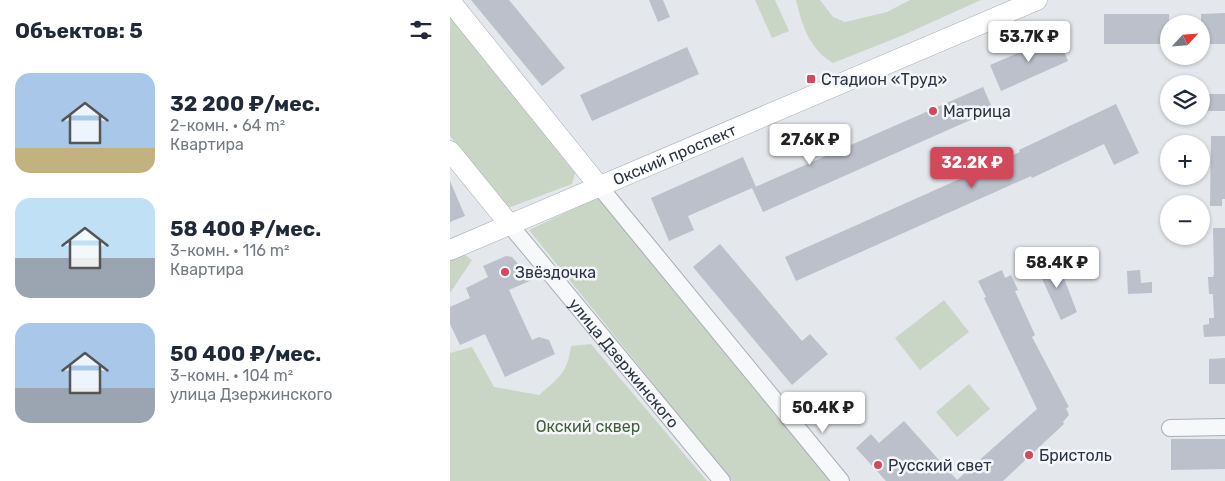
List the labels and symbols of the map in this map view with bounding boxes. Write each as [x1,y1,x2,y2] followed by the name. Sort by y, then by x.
[1160,15,1210,65] north arrow
[983,20,1075,63] pin: 53.7K ₽
[821,70,947,89] place label: Стадион «Труд»
[805,73,817,85] marker: Стадион «Труд»
[943,102,1011,121] place label: Матрица
[927,105,939,117] marker: Матрица
[610,120,739,189] street label: Окский проспект
[764,124,856,166] pin: 27.6K ₽
[926,146,1018,189] pin: 32.2K ₽
[1011,246,1103,289] pin: 58.4K ₽
[515,263,596,282] place label: Звёздочка
[499,266,511,278] marker: Звёздочка
[565,294,683,431] street label: улица Дзержинского
[777,392,869,434] pin: 50.4K ₽
[536,417,640,436] park label: Окский сквер
[1039,446,1112,465] place label: Бристоль
[1023,449,1035,461] marker: Бристоль
[888,456,991,475] place label: Русский свет
[872,459,884,471] marker: Русский свет

